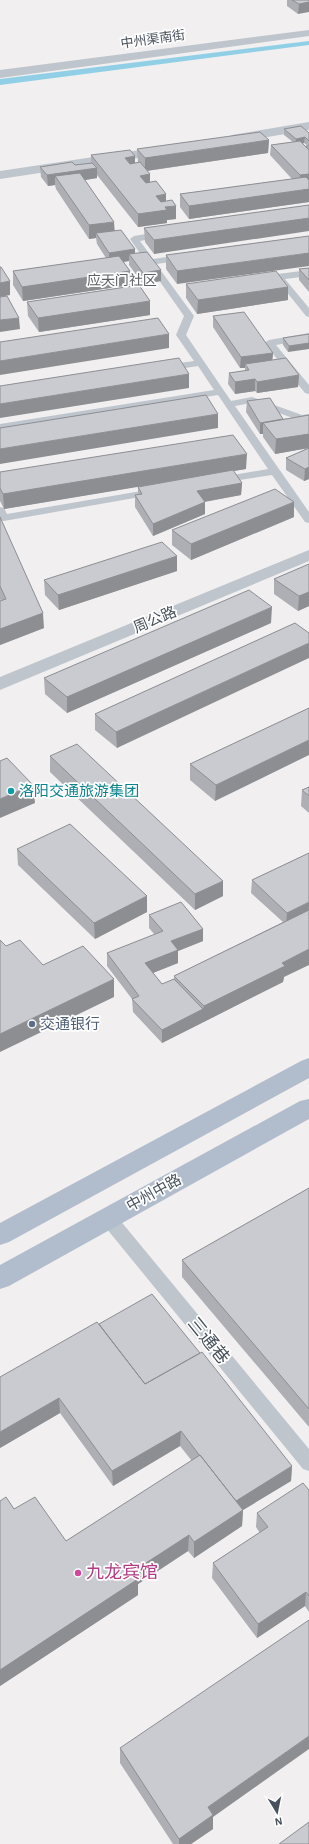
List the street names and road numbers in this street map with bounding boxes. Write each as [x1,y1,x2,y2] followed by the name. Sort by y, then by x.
[120,27,186,51] street label: 中州渠南街
[131,603,179,636] street label: 周公路
[123,1170,184,1214] street label: 中州中路
[184,1313,234,1368] street label: 三通巷

